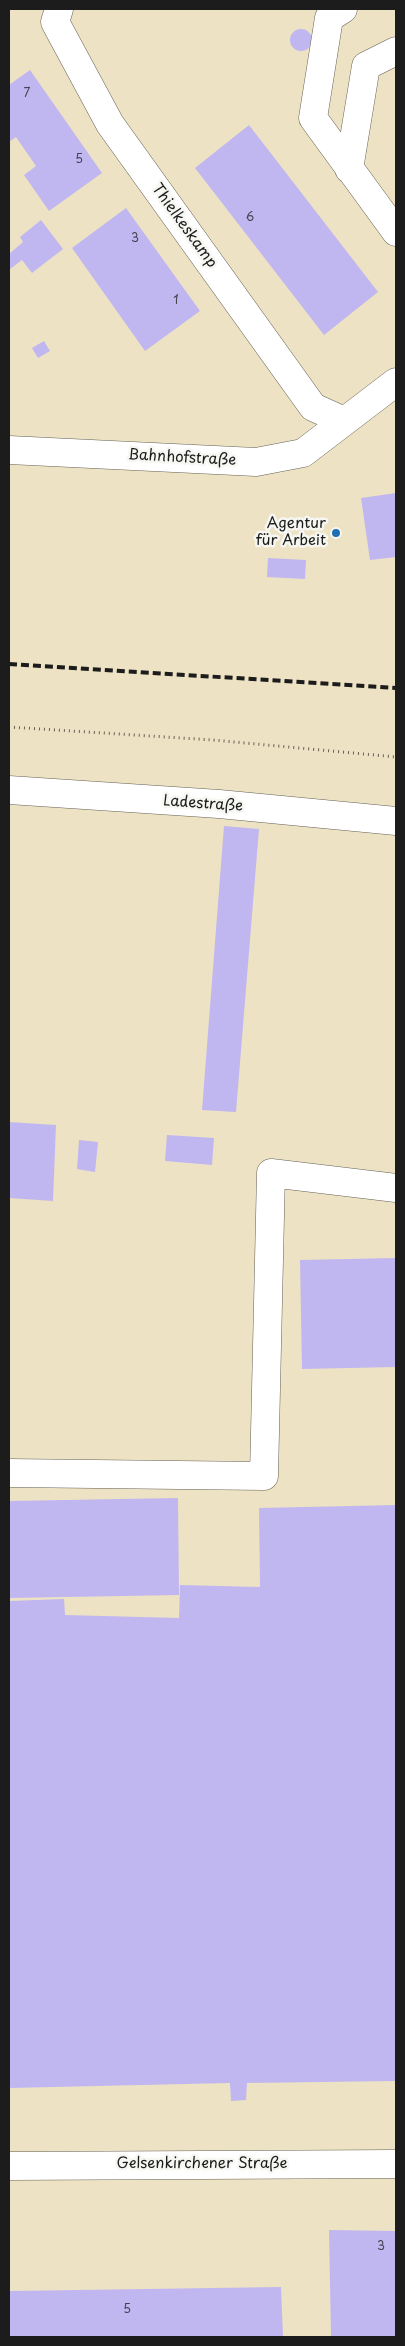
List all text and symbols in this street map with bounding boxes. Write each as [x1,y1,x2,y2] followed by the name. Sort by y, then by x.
[24,87,30,101] house number: 7
[75,153,83,167] house number: 5
[147,180,221,272] street label: Thielkeskamp
[246,211,254,225] house number: 6
[131,232,139,246] house number: 3
[173,294,179,308] house number: 1
[127,446,237,470] street label: Bahnhofstraße
[256,515,326,550] place label: Agentur für Arbeit
[330,527,342,539] marker: Agentur für Arbeit
[162,792,244,816] street label: Ladestraße
[116,2155,288,2173] street label: Gelsenkirchener Straße
[377,2240,385,2254] house number: 3
[123,2303,131,2317] house number: 5

